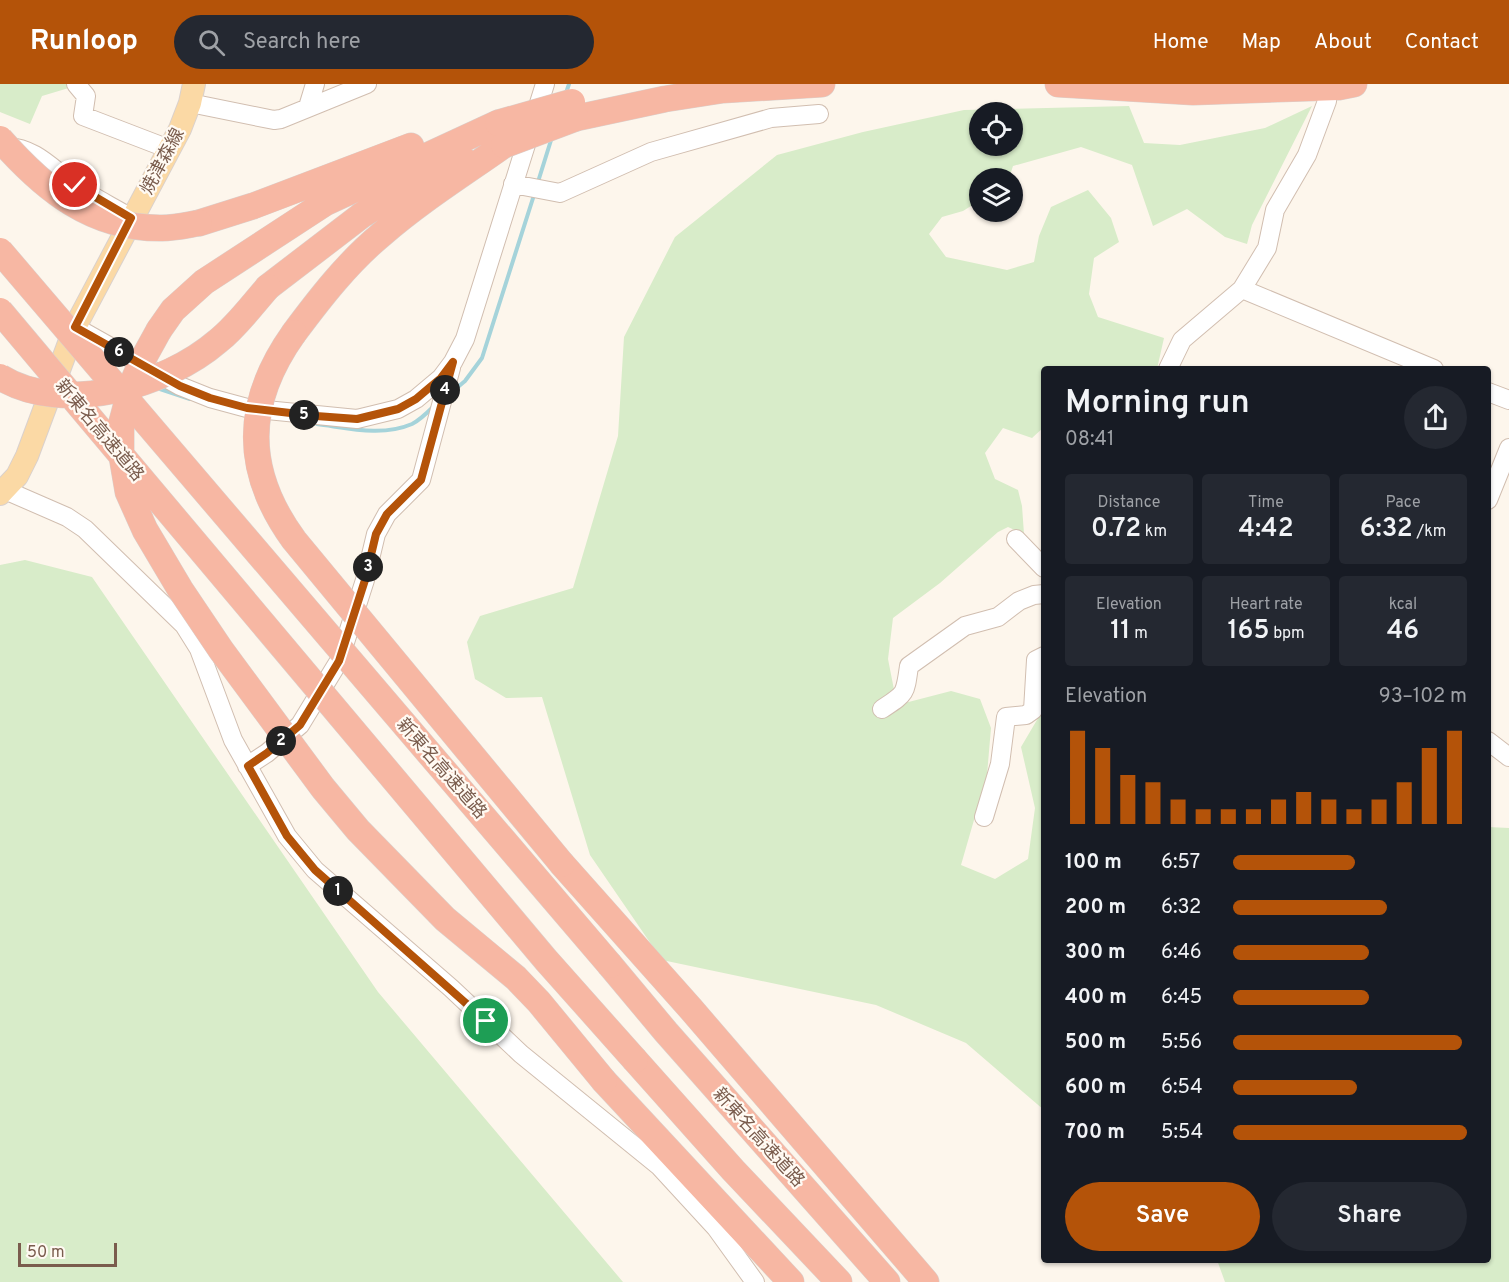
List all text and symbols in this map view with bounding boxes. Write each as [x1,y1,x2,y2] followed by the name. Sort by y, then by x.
[174,15,594,69] search box
[30,24,138,60] text: Runloop
[195,26,228,59] icon: search
[243,29,361,56] text: Search here
[1153,29,1209,56] text: Home
[1242,29,1281,56] text: Map
[1314,29,1372,56] text: About
[1405,29,1479,56] text: Contact
[969,102,1023,222] map controls
[969,102,1023,156] button: locate
[136,125,190,199] street label: 焼津森線
[49,159,100,210] pin
[58,168,91,201] icon: check
[969,168,1023,222] button: layers
[104,337,134,367] pin: 6
[114,342,124,362] text: 6
[50,375,148,487] street label: 新東名高速道路
[430,375,460,405] pin: 4
[440,380,450,400] text: 4
[1065,383,1250,425] text: Morning run
[1404,386,1467,449] button: share
[289,400,319,430] pin: 5
[299,405,309,425] text: 5
[1065,427,1114,453] text: 08:41
[1098,493,1160,513] text: Distance
[1248,493,1284,513] text: Time
[1385,493,1421,513] text: Pace
[1091,513,1141,546] text: 0.72
[1238,513,1294,546] text: 4:42
[1360,513,1413,546] text: 6:32
[1141,522,1167,542] text: km
[1413,522,1446,542] text: /km
[353,552,383,582] pin: 3
[363,557,373,577] text: 3
[1096,595,1162,615] text: Elevation
[1229,595,1303,615] text: Heart rate
[1389,595,1417,615] text: kcal
[1110,615,1131,648] text: 11
[1227,615,1269,648] text: 165
[1387,615,1419,648] text: 46
[1131,624,1148,644] text: m
[1269,624,1305,644] text: bpm
[1065,684,1147,710] text: Elevation
[1379,684,1467,710] text: 93–102 m
[391,714,491,824] street label: 新東名高速道路
[266,726,296,756] pin: 2
[276,731,286,751] text: 2
[1065,850,1122,876] text: 100 m
[1161,850,1200,876] text: 6:57
[323,876,353,906] pin: 1
[335,881,341,901] text: 1
[1065,895,1126,921] text: 200 m
[1161,895,1201,921] text: 6:32
[1065,940,1126,966] text: 300 m
[1161,940,1202,966] text: 6:46
[1065,985,1127,1011] text: 400 m
[1161,985,1202,1011] text: 6:45
[460,995,511,1046] pin
[469,1004,502,1037] icon: arrive
[1065,1030,1126,1056] text: 500 m
[1161,1030,1202,1056] text: 5:56
[1065,1075,1126,1101] text: 600 m
[1161,1075,1203,1101] text: 6:54
[707,1083,809,1193] street label: 新東名高速道路
[1065,1120,1125,1146] text: 700 m
[1161,1120,1203,1146] text: 5:54
[1065,1182,1260,1251] button: Save
[1272,1182,1467,1251] button: Share
[18,1240,117,1268] scale bar
[27,1243,65,1263] text: 50 m

